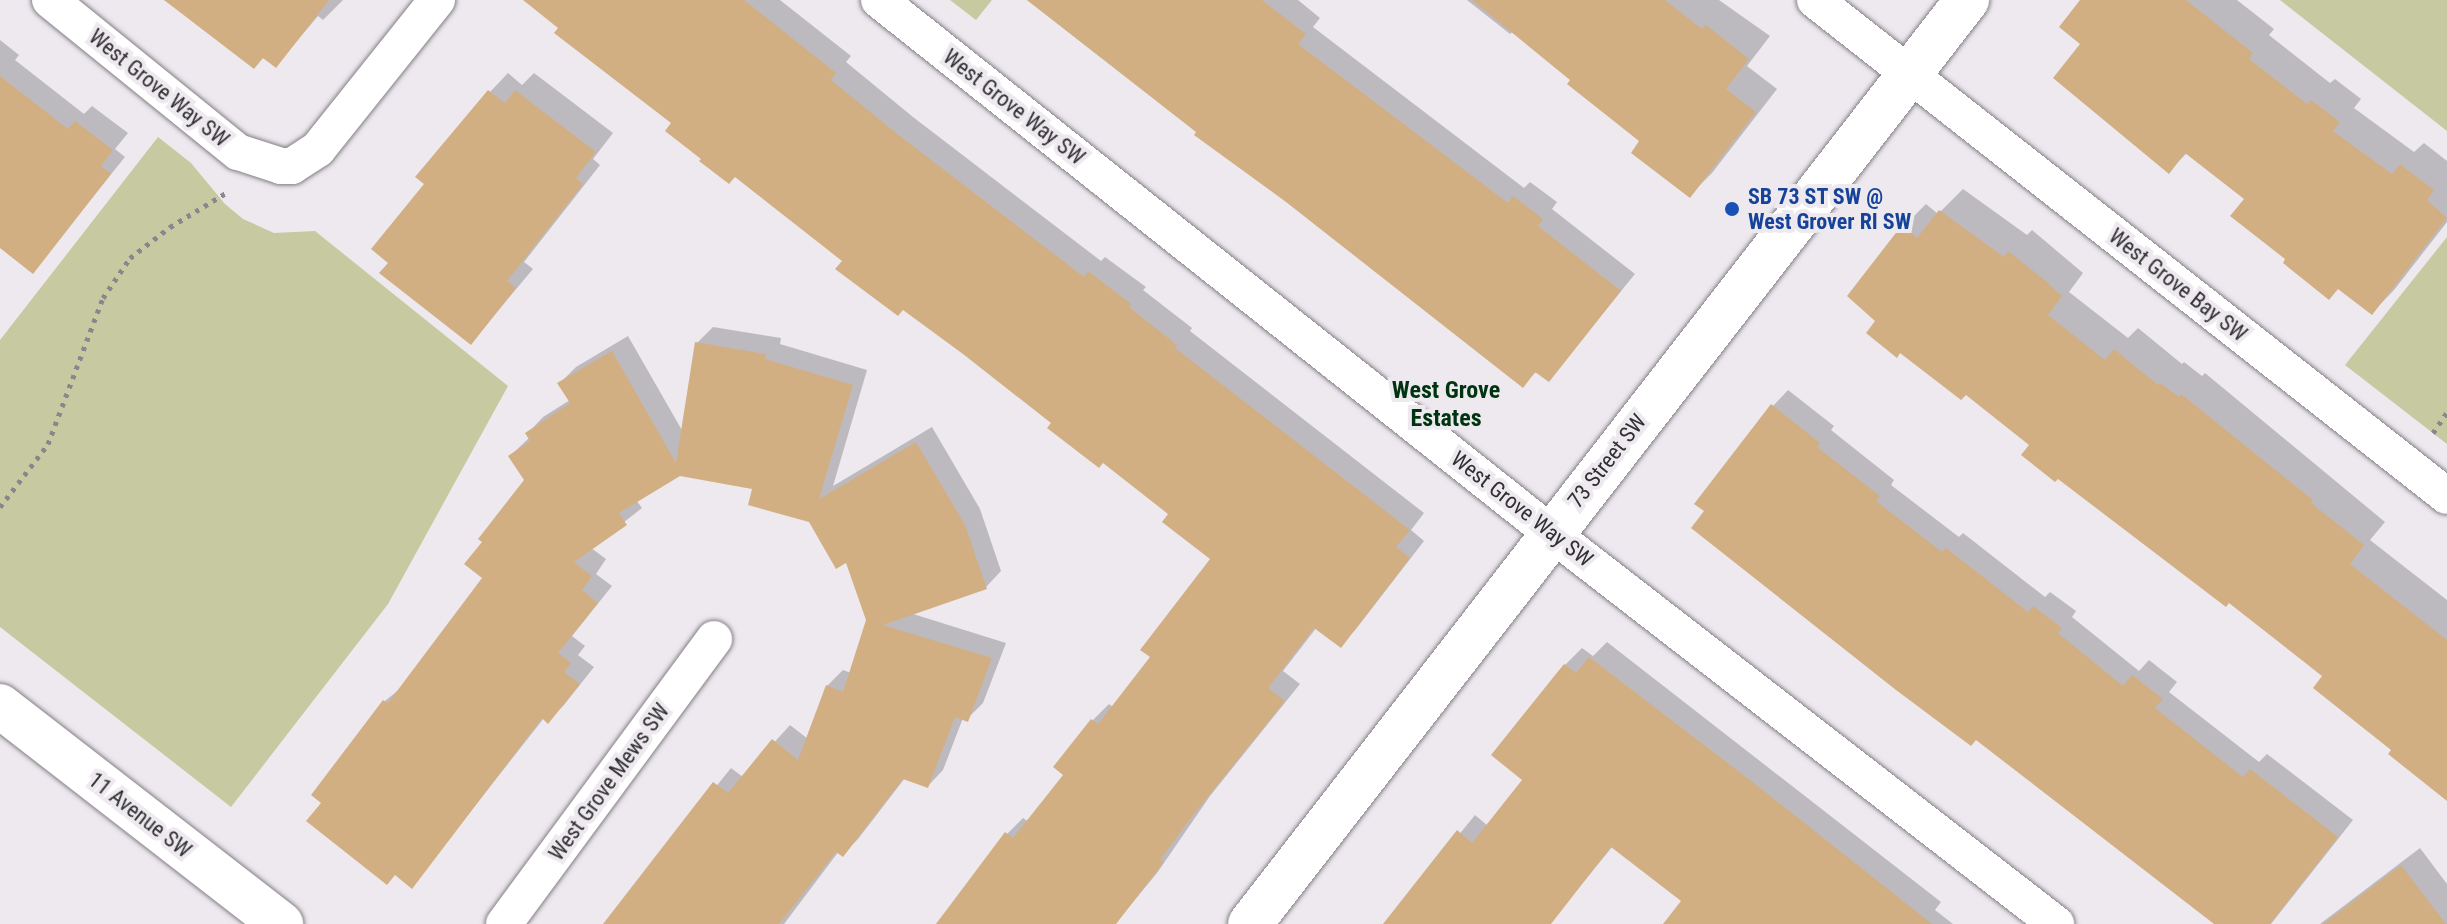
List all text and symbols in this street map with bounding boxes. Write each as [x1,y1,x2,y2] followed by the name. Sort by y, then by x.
[84,23,234,153] street label: West Grove Way SW
[938,44,1090,170] street label: West Grove Way SW
[1748,183,1911,234] place label: SB 73 ST SW @ West Grover RI SW
[1723,200,1741,218] marker: SB 73 ST SW @ West Grover RI SW
[2104,223,2252,347] street label: West Grove Bay SW
[1392,377,1500,433] district label: West Grove Estates
[1562,409,1652,513] street label: 73 Street SW
[1446,446,1598,572] street label: West Grove Way SW
[543,698,675,866] street label: West Grove Mews SW
[83,767,197,863] street label: 11 Avenue SW

